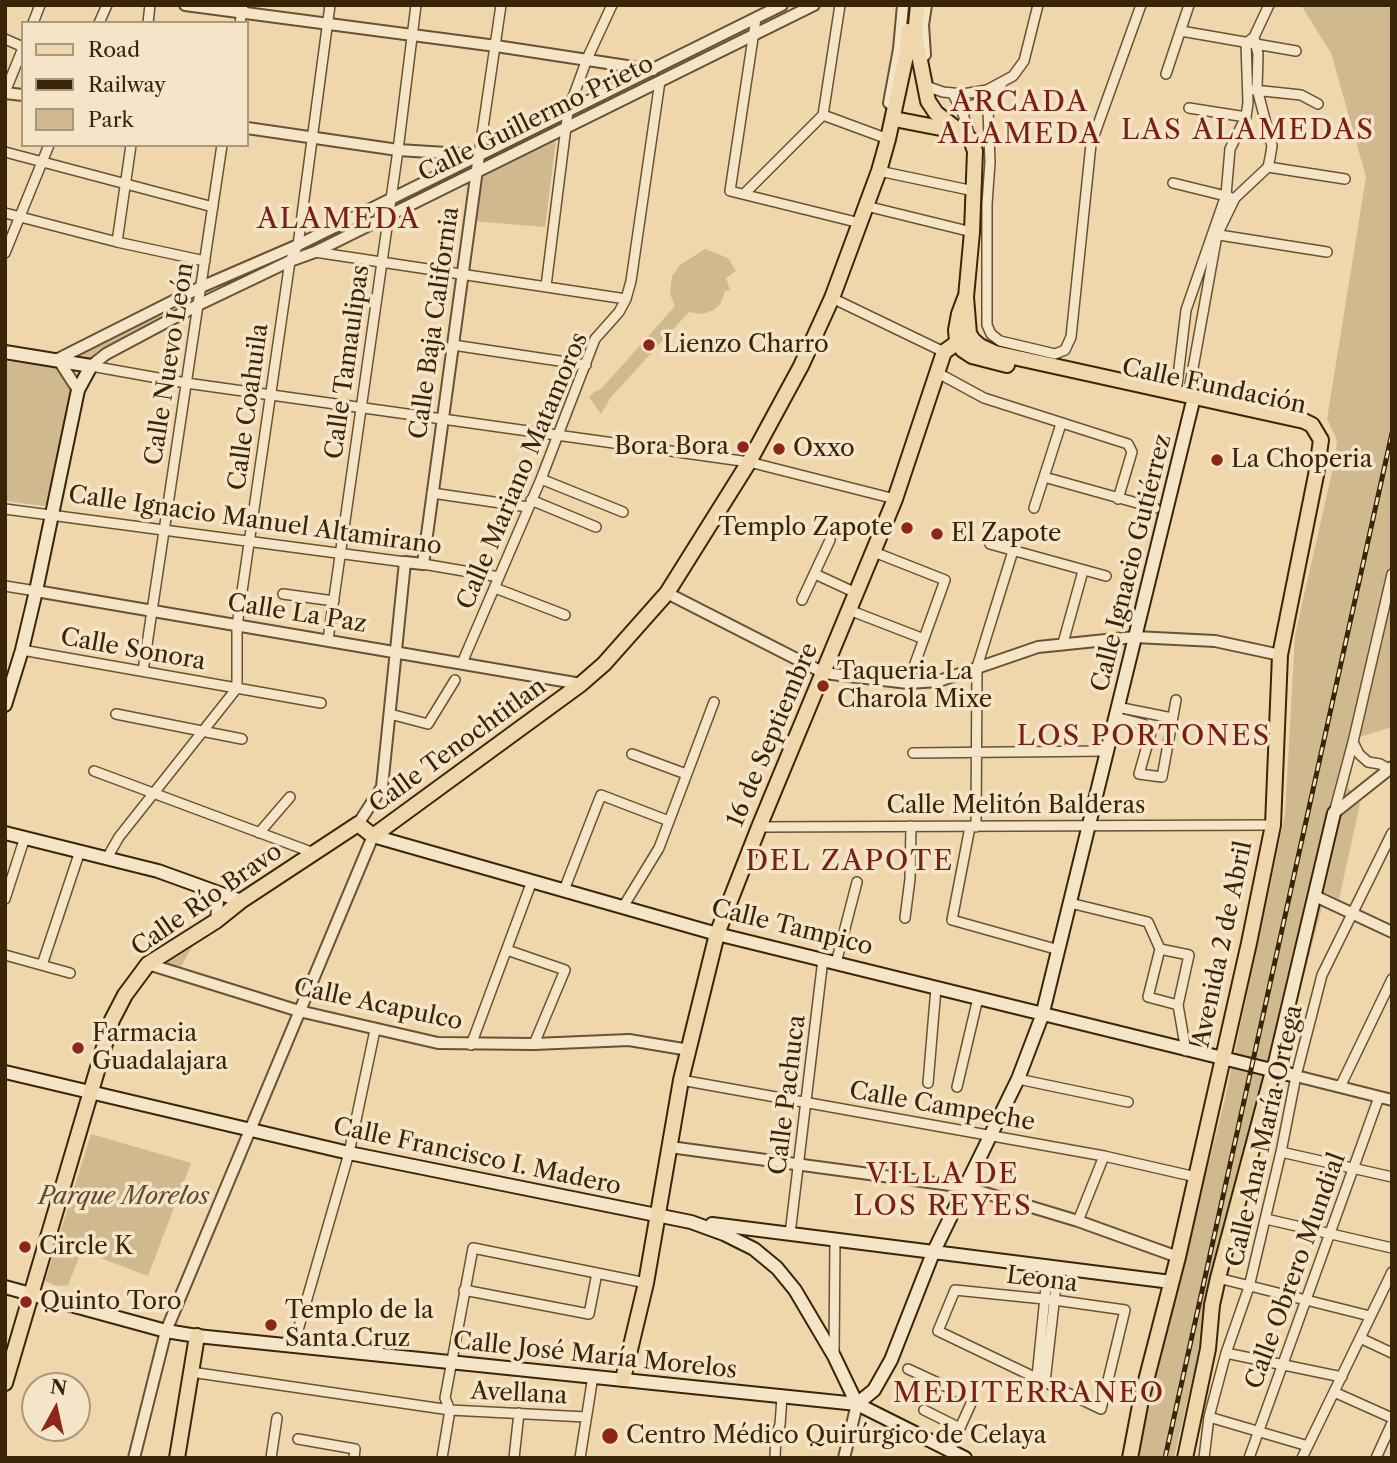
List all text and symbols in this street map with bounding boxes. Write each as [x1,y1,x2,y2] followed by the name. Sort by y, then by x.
[21,21,248,147] legend
[88,37,140,62] text: Road
[414,50,658,188] street label: Calle Guillermo Prieto
[88,72,166,97] text: Railway
[939,86,1101,152] district label: ARCADA ALAMEDA
[88,107,134,132] text: Park
[1122,114,1374,148] district label: LAS ALAMEDAS
[258,203,420,237] district label: ALAMEDA
[404,205,466,441] street label: Calle Baja California
[140,261,200,467] street label: Calle Nuevo León
[320,263,376,461] street label: Calle Tamaulipas
[223,322,275,492] street label: Calle Coahuila
[452,328,594,614] street label: Calle Mariano Matamoros
[663,331,829,359] place label: Lienzo Charro
[641,337,657,353] marker: Lienzo Charro
[1119,353,1309,421] street label: Calle Fundación
[1086,431,1178,695] street label: Calle Ignacio Gutiérrez
[614,433,729,461] place label: Bora Bora
[793,435,855,463] place label: Oxxo
[735,439,751,455] marker: Bora Bora
[771,441,787,457] marker: Oxxo
[1231,446,1372,474] place label: La Choperia
[1209,452,1225,468] marker: La Choperia
[66,481,444,561] street label: Calle Ignacio Manuel Altamirano
[718,514,893,542] place label: Templo Zapote
[899,520,915,536] marker: Templo Zapote
[951,520,1061,548] place label: El Zapote
[929,526,945,542] marker: El Zapote
[225,589,369,639] street label: Calle La Paz
[58,623,208,677] street label: Calle Sonora
[721,639,825,831] street label: 16 de Septiembre
[837,658,992,714] place label: Taqueria La Charola Mixe
[364,672,552,820] street label: Calle Tenochtitlan
[815,678,831,694] marker: Taqueria La Charola Mixe
[1018,720,1270,754] district label: LOS PORTONES
[886,792,1146,820] street label: Calle Melitón Balderas
[126,837,288,963] street label: Calle Río Bravo
[1187,839,1259,1049] street label: Avenida 2 de Abril
[747,845,953,879] district label: DEL ZAPOTE
[708,894,876,962] street label: Calle Tampico
[291,973,465,1037] street label: Calle Acapulco
[1221,1002,1309,1270] street label: Calle Ana María Ortega
[764,1013,812,1177] street label: Calle Pachuca
[92,1020,228,1076] place label: Farmacia Guadalajara
[70,1040,86,1056] marker: Farmacia Guadalajara
[847,1076,1037,1138] street label: Calle Campeche
[330,1112,624,1202] street label: Calle Francisco I. Madero
[1240,1149,1352,1393] street label: Calle Obrero Mundial
[854,1158,1032,1224] district label: VILLA DE LOS REYES
[39,1183,209,1211] park label: Parque Morelos
[39,1233,133,1261] place label: Circle K
[17,1239,33,1255] marker: Circle K
[1005,1261,1079,1299] street label: Leona
[40,1288,182,1316] place label: Quinto Toro
[18,1294,34,1310] marker: Quinto Toro
[285,1297,434,1353] place label: Templo de la Santa Cruz
[263,1317,279,1333] marker: Templo de la Santa Cruz
[452,1327,738,1385] street label: Calle José María Morelos
[21,1372,91,1442] north arrow
[49,1375,68,1400] text: N
[470,1377,568,1411] street label: Avellana
[894,1377,1164,1411] district label: MEDITERRANEO
[626,1422,1046,1450] place label: Centro Médico Quirúrgico de Celaya
[600,1426,620,1446] marker: Centro Médico Quirúrgico de Celaya

